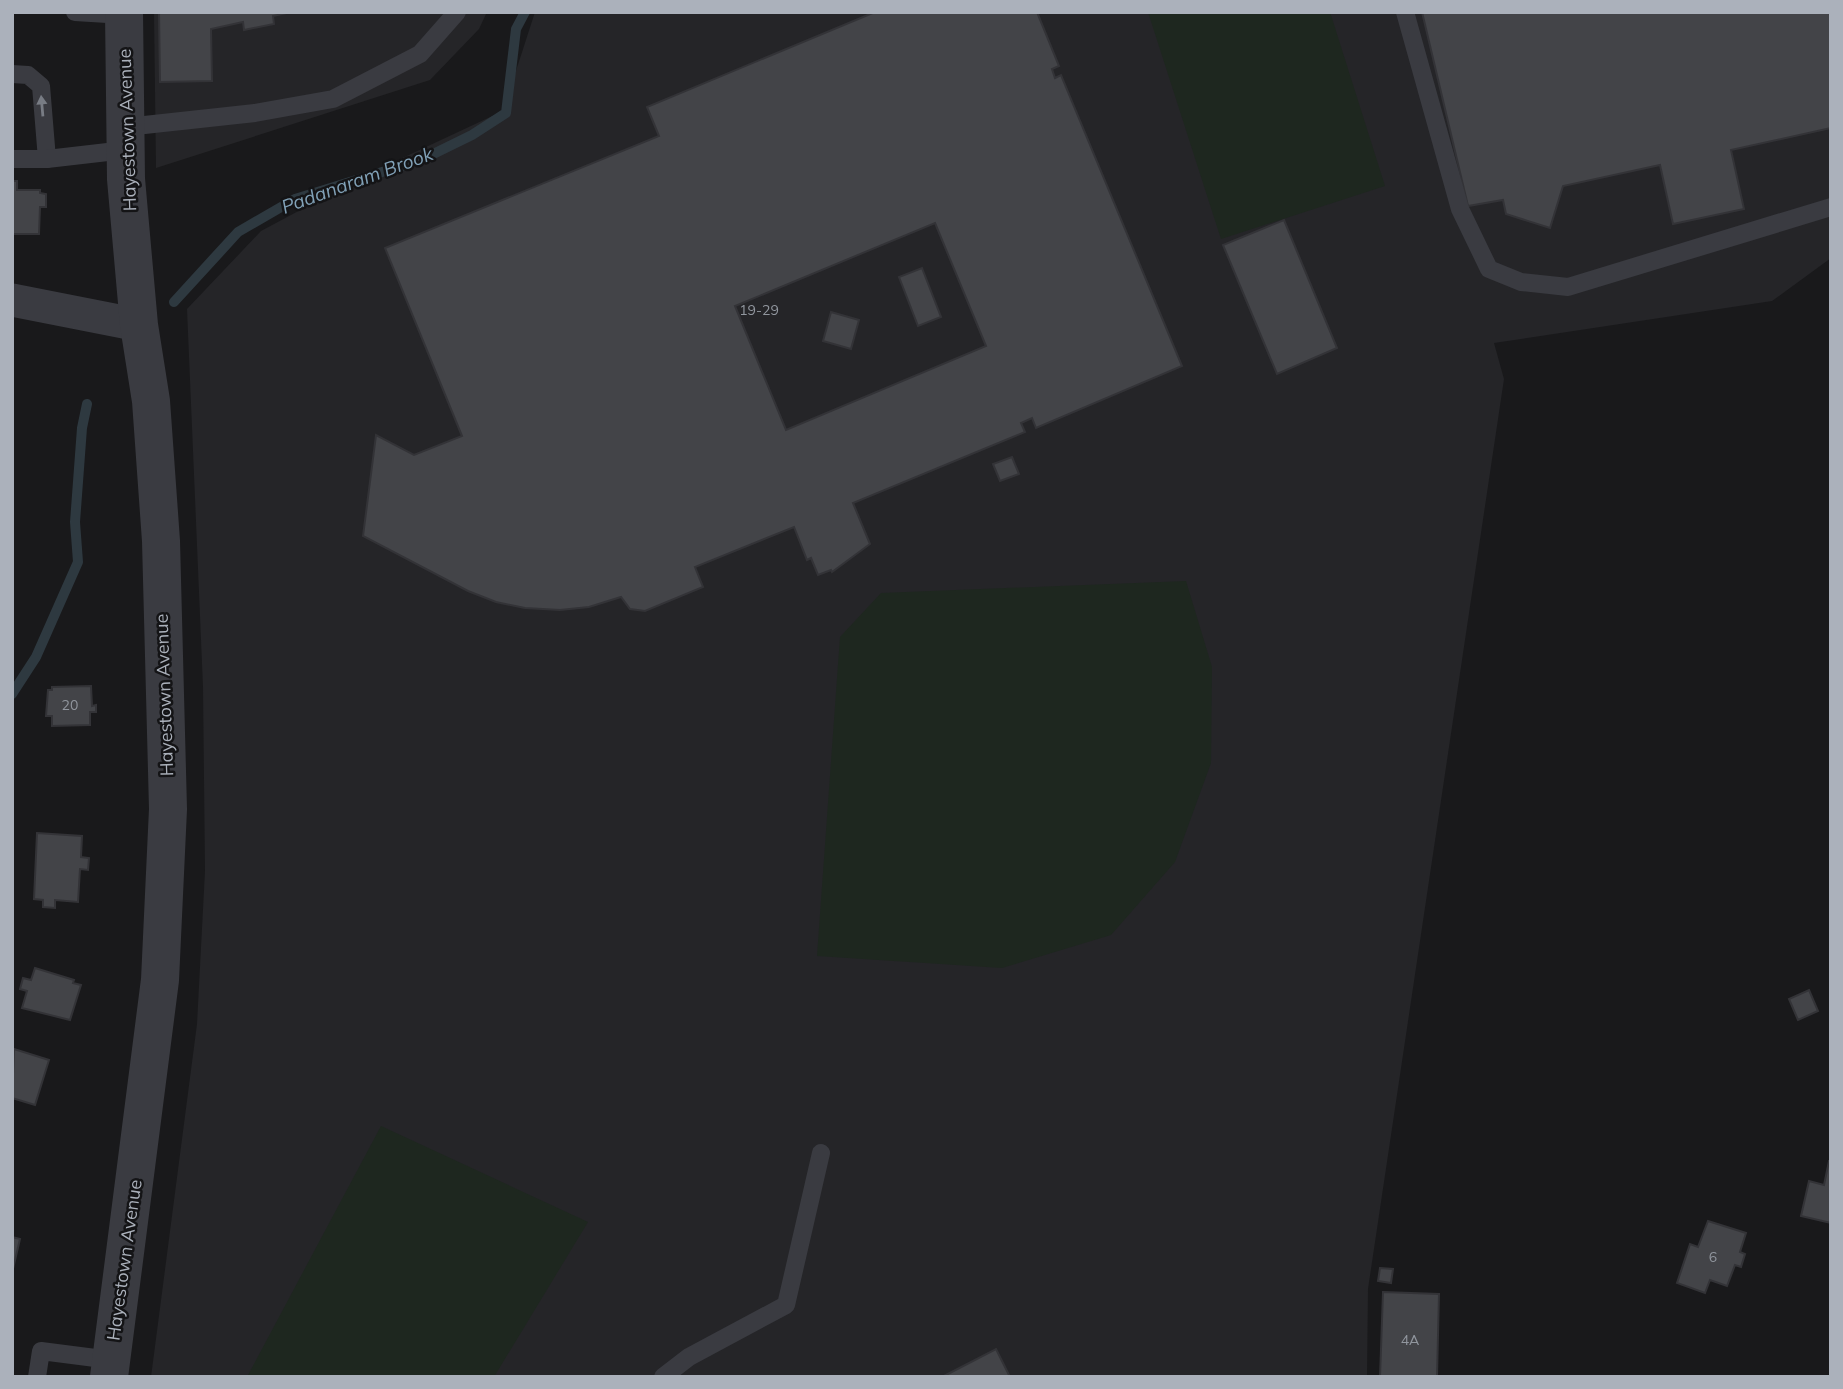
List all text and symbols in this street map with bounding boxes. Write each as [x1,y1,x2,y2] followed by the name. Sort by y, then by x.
[113,48,141,212] street label: Hayestown Avenue
[36,95,47,117] one-way arrow
[278,141,437,219] water label: Padanaram Brook
[739,301,779,319] house number: 19-29
[150,613,178,777] street label: Hayestown Avenue
[62,696,78,714] house number: 20
[101,1178,147,1342] street label: Hayestown Avenue
[1709,1248,1717,1266] house number: 6
[1401,1331,1420,1349] house number: 4A

